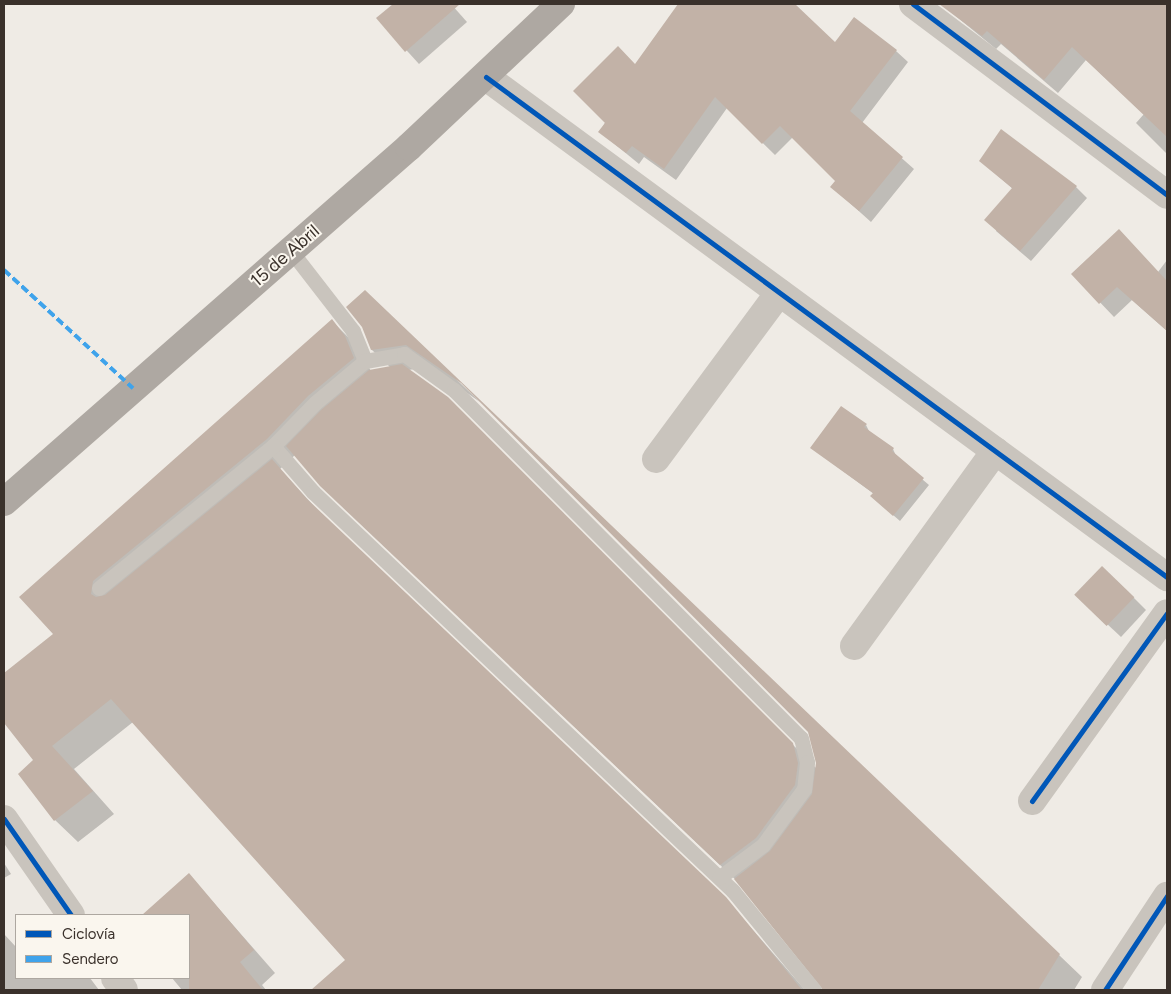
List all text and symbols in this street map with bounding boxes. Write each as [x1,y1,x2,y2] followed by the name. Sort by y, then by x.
[246,220,324,292] street label: 15 de Abril
[15,914,190,979] legend
[62,925,115,943] text: Ciclovía
[62,950,119,968] text: Sendero

